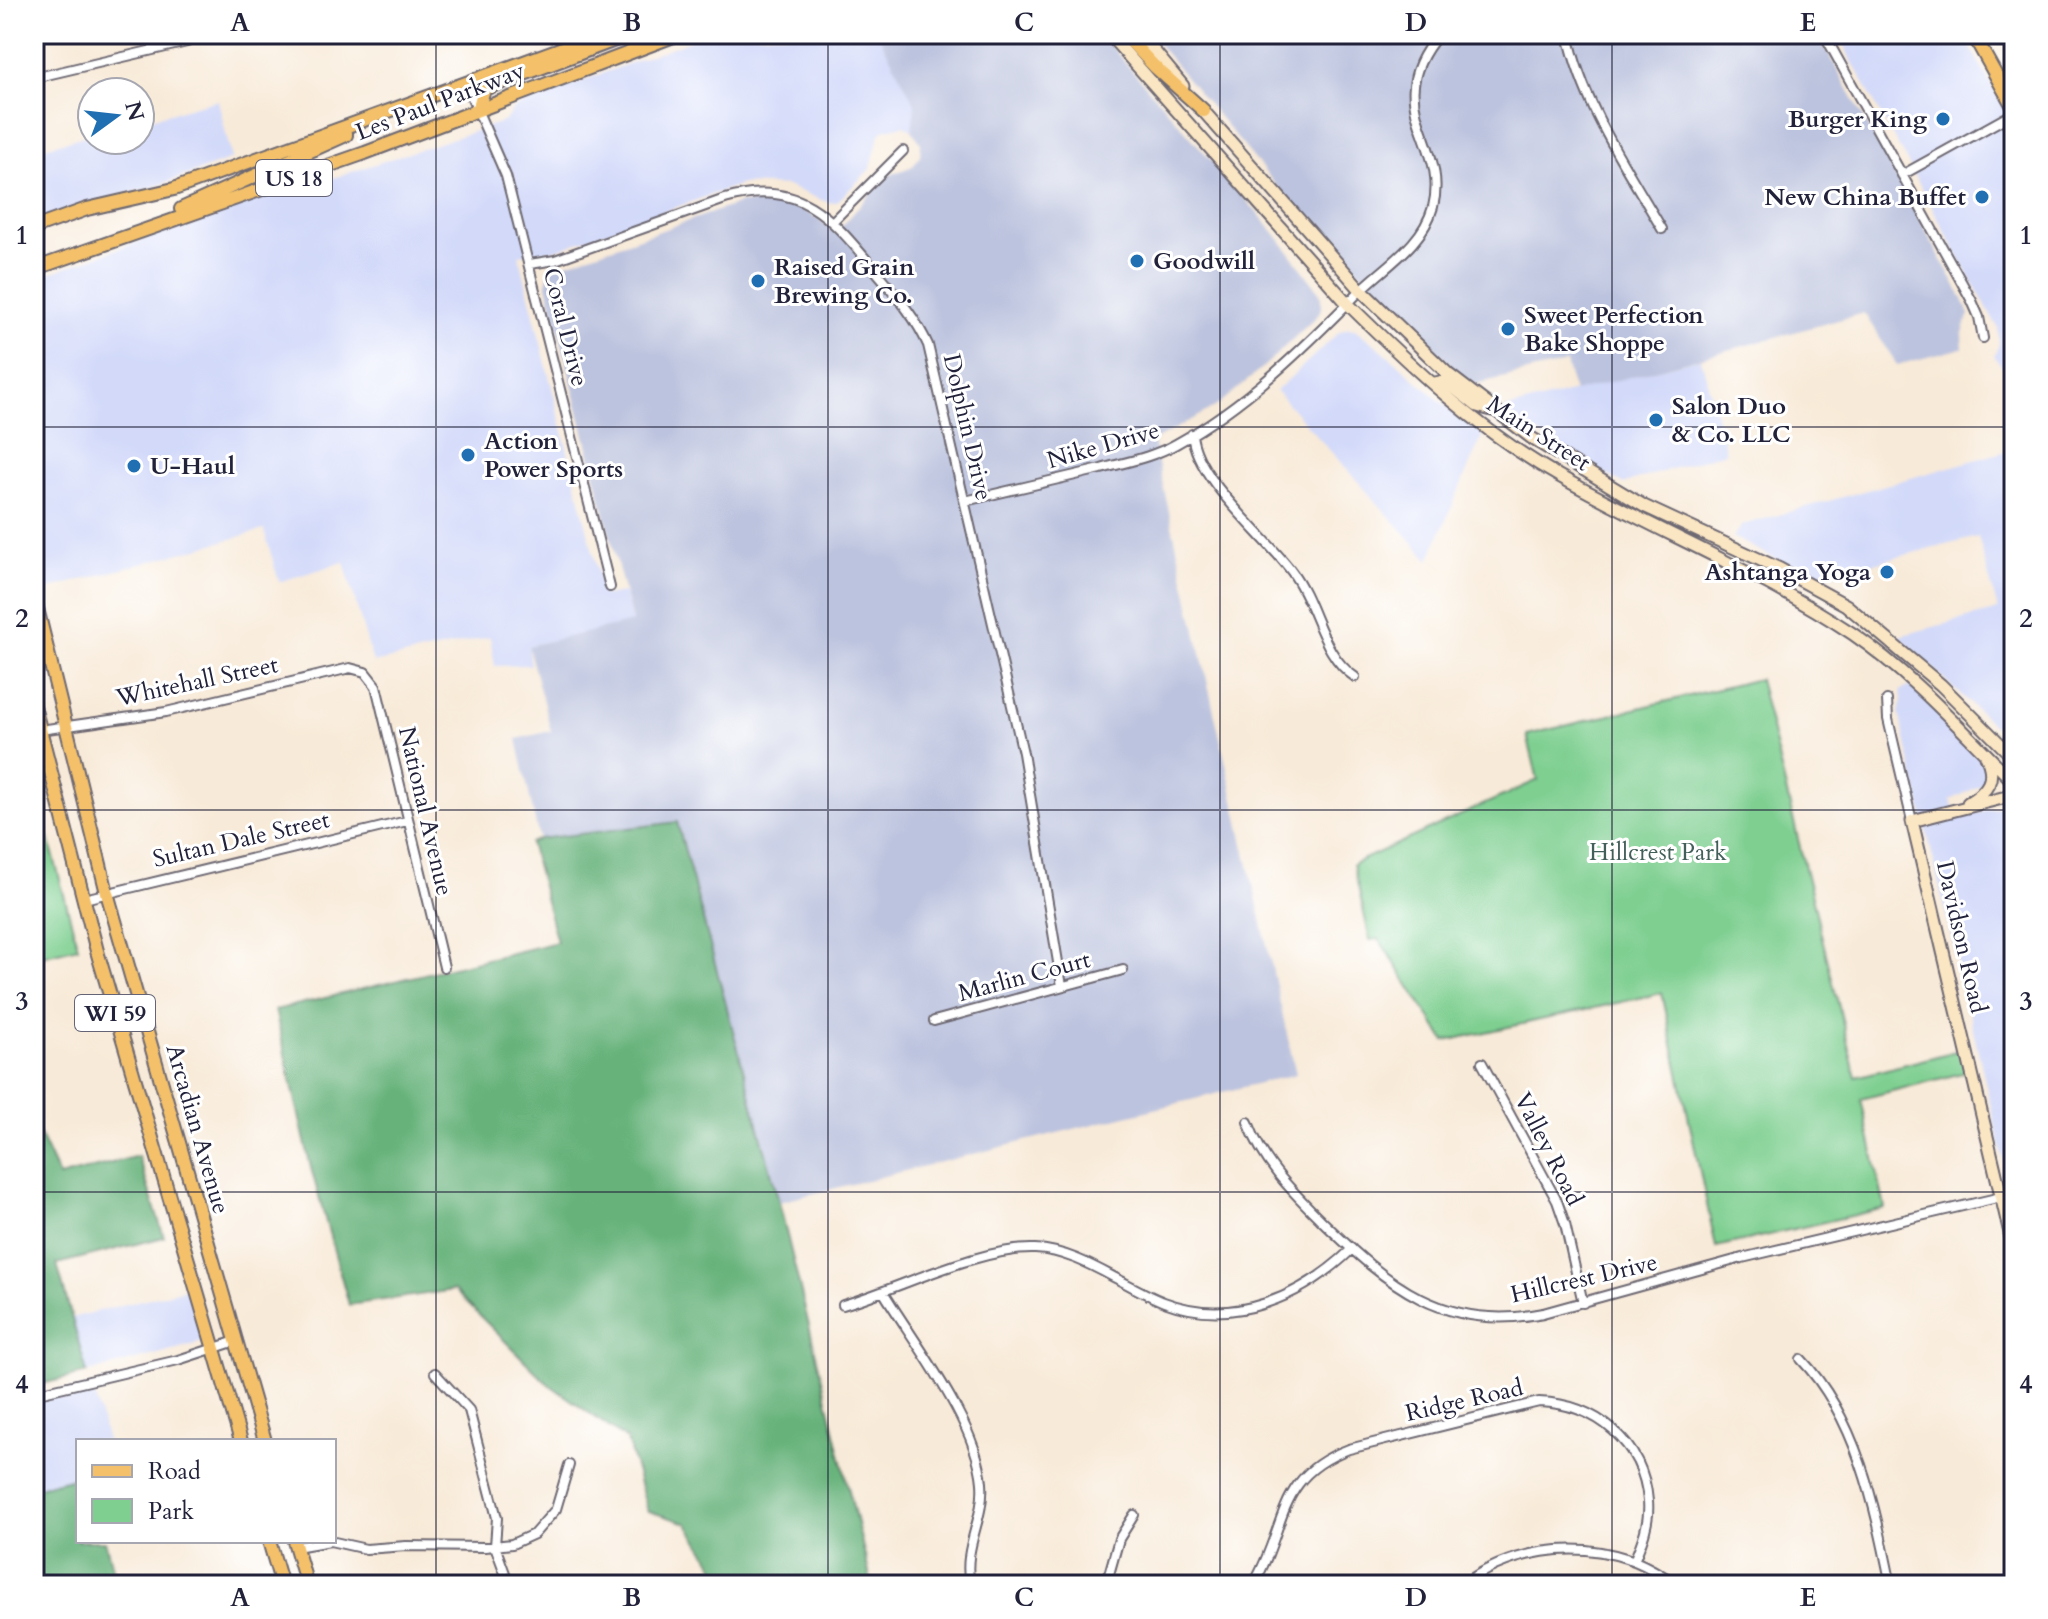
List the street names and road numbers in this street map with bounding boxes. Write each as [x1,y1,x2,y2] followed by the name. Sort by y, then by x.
[351,54,530,149] street label: Les Paul Parkway
[256,160,332,196] road number: US 18
[535,264,596,390] street label: Coral Drive
[935,351,1000,504] street label: Dolphin Drive
[1480,388,1597,479] street label: Main Street
[1043,414,1163,477] street label: Nike Drive
[112,648,282,715] street label: Whitehall Street
[390,723,461,899] street label: National Avenue
[150,803,333,876] street label: Sultan Dale Street
[1928,858,1995,1017] street label: Davidson Road
[954,943,1094,1010] street label: Marlin Court
[75,995,155,1031] road number: WI 59
[158,1041,237,1218] street label: Arcadian Avenue
[1506,1087,1591,1212] street label: Valley Road
[1507,1246,1661,1311] street label: Hillcrest Drive
[1402,1371,1526,1430] street label: Ridge Road

